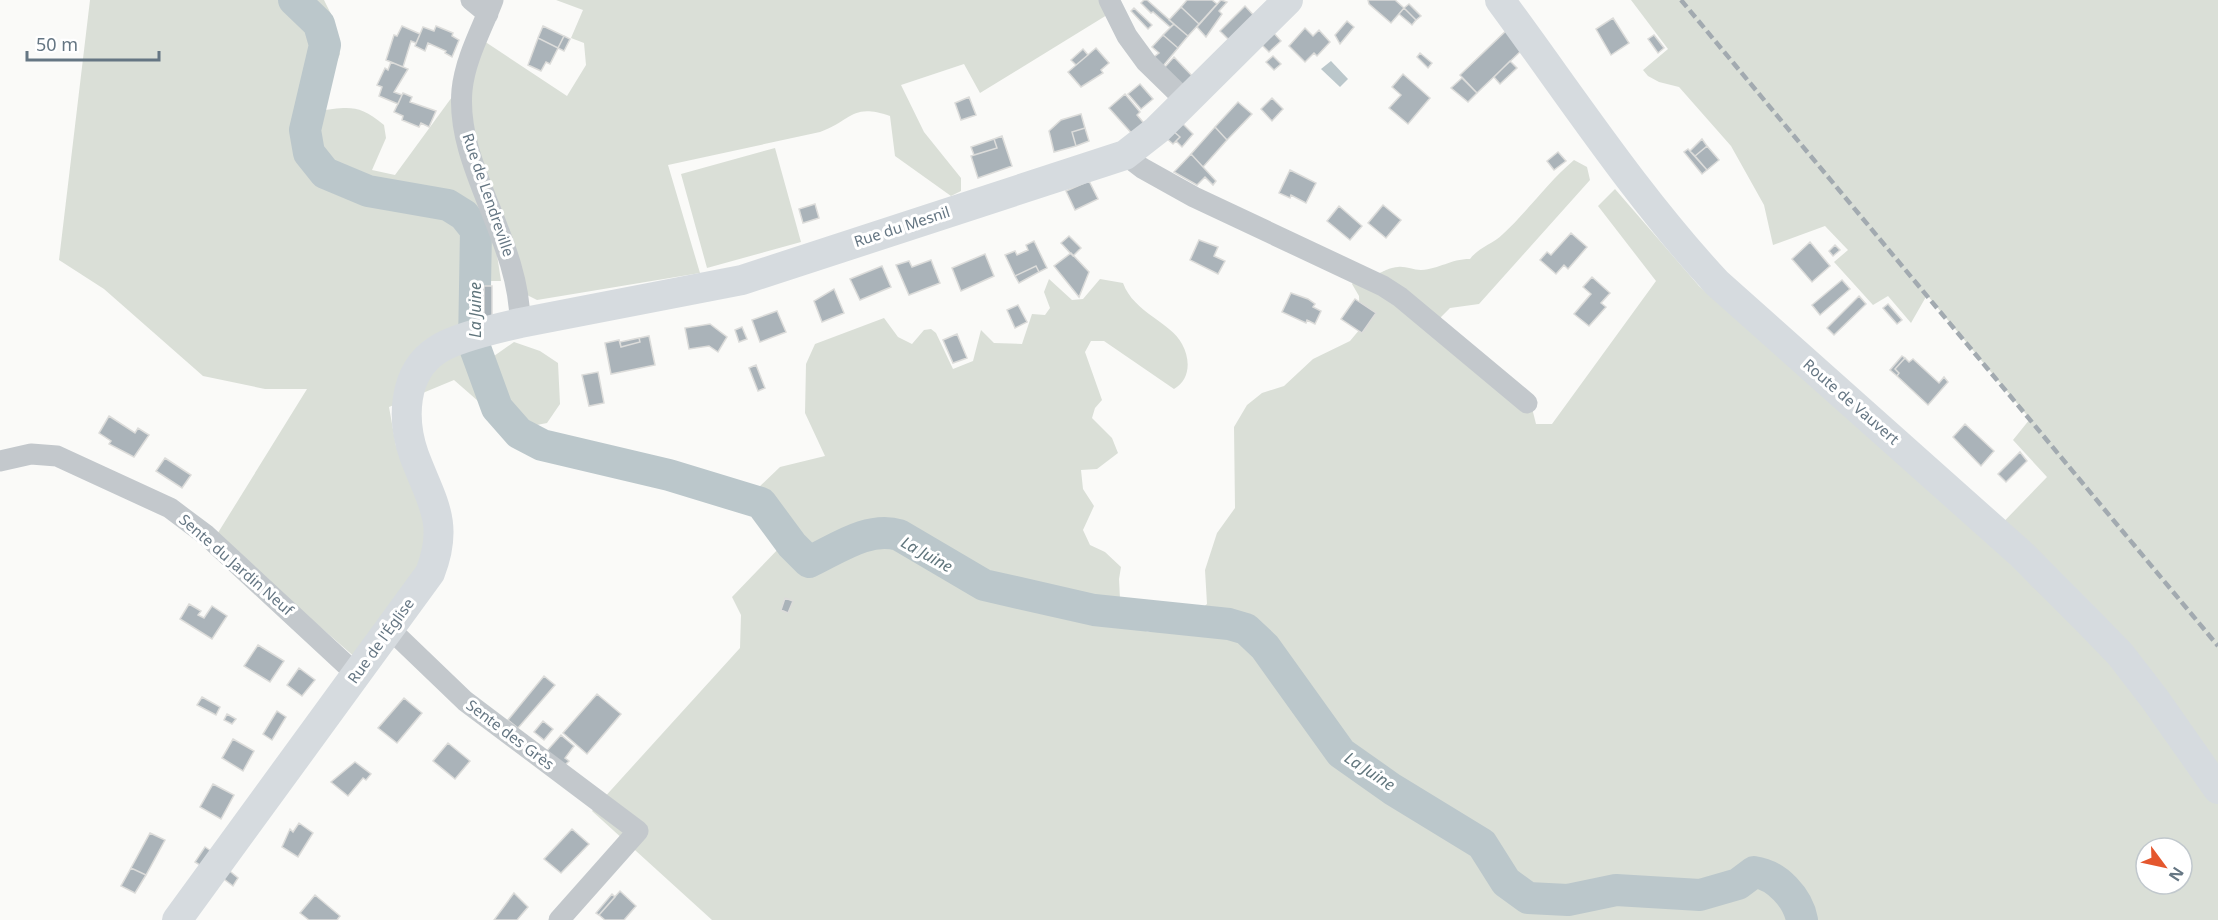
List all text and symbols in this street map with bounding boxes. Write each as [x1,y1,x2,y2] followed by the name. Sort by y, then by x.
[27,24,159,62] scale bar
[36,32,78,56] text: 50 m
[458,130,519,259] street label: Rue de Lendreville
[851,201,952,251] street label: Rue du Mesnil
[464,282,486,338] water label: La Juine
[1799,354,1904,449] street label: Route de Vauvert
[175,509,299,620] street label: Sente du Jardin Neuf
[897,531,957,577] water label: La Juine
[342,594,418,687] street label: Rue de l'Église
[463,695,559,774] street label: Sente des Grès
[1341,747,1399,795] water label: La Juine
[2134,836,2194,896] north arrow
[2164,863,2189,886] text: N

